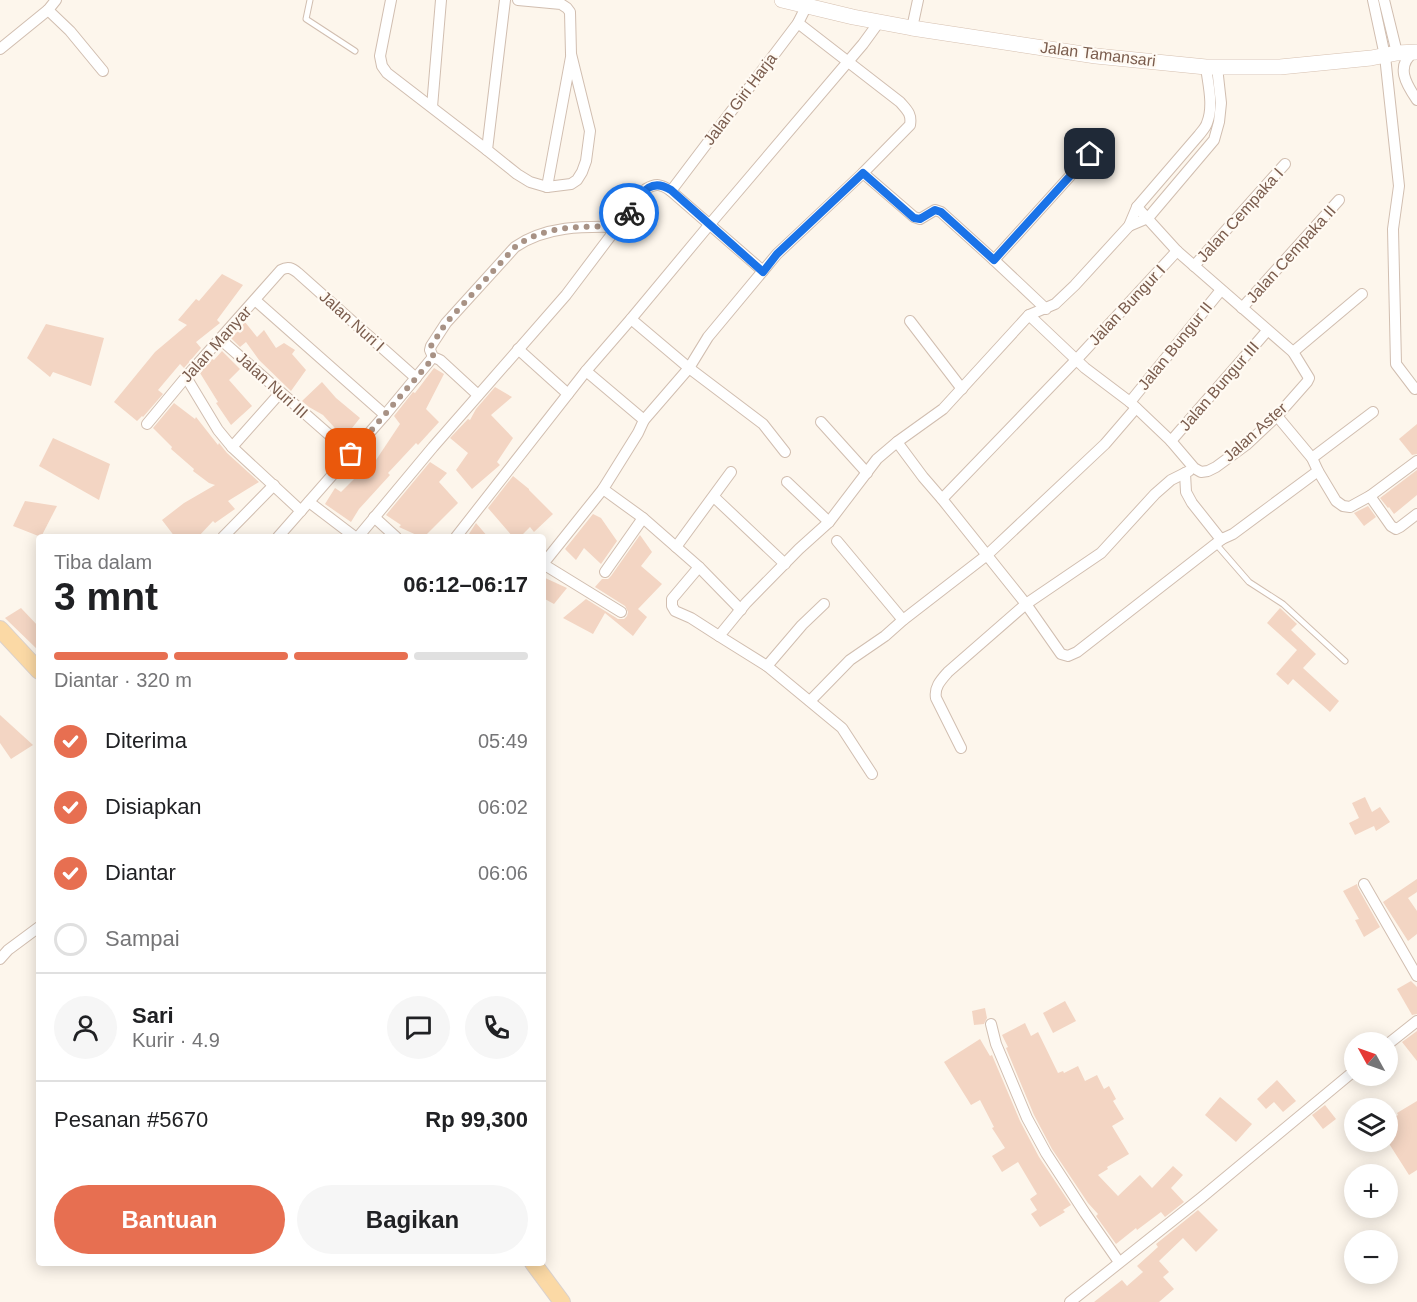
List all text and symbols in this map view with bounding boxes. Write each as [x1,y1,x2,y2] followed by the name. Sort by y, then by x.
[1039,38,1157,70] street label: Jalan Tamansari
[700,50,780,148] street label: Jalan Giri Harja
[1064,128,1115,179] pin
[1073,137,1106,170] icon: home
[1194,165,1286,265] street label: Jalan Cempaka I
[599,183,659,243] courier
[613,197,646,230] icon: bike
[1243,202,1339,306] street label: Jalan Cempaka II
[1086,261,1168,349] street label: Jalan Bungur I
[316,288,388,354] street label: Jalan Nuri I
[1135,299,1215,393] street label: Jalan Bungur II
[178,302,255,385] street label: Jalan Manyar
[1176,338,1262,434] street label: Jalan Bungur III
[233,349,311,421] street label: Jalan Nuri III
[1220,399,1291,465] street label: Jalan Aster
[325,428,376,479] pin
[334,437,367,470] icon: bag
[54,551,152,573] text: Tiba dalam
[403,572,528,597] text: 06:12–06:17
[54,575,158,618] text: 3 mnt
[54,669,192,691] text: Diantar · 320 m
[54,725,87,758] icon: check
[105,728,187,753] text: Diterima
[478,730,528,752] text: 05:49
[54,791,87,824] icon: check
[105,794,202,819] text: Disiapkan
[478,796,528,818] text: 06:02
[54,857,87,890] icon: check
[105,860,176,885] text: Diantar
[478,862,528,884] text: 06:06
[105,926,180,951] text: Sampai
[54,996,117,1059] button: person
[387,996,450,1059] button: chat
[465,996,528,1059] button: phone
[132,1003,174,1028] text: Sari
[132,1029,220,1051] text: Kurir · 4.9
[1344,1032,1398,1086] north arrow
[1344,1032,1398,1284] map controls
[1344,1098,1398,1152] button: layers
[54,1107,208,1132] text: Pesanan #5670
[425,1107,528,1132] text: Rp 99,300
[1344,1164,1398,1218] button: +
[54,1185,285,1254] button: Bantuan
[297,1185,528,1254] button: Bagikan
[1344,1230,1398,1284] button: −

